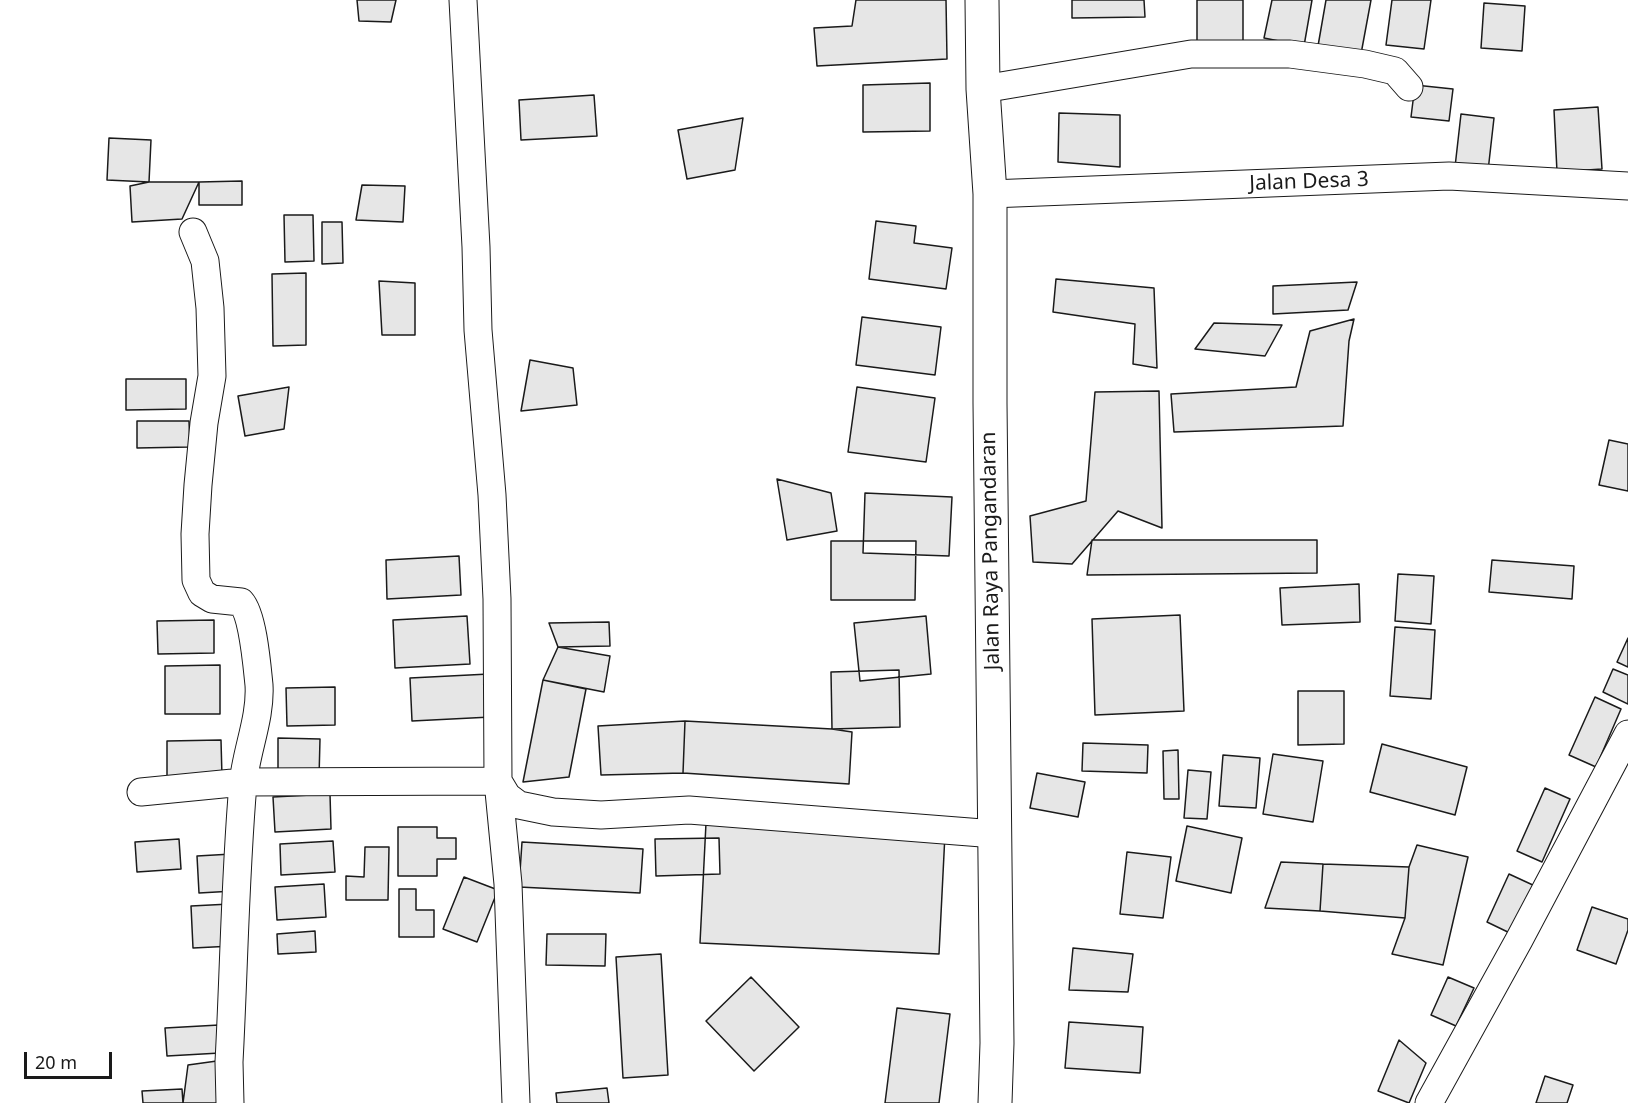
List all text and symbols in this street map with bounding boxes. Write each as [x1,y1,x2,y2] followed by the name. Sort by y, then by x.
[1249,167,1369,197] street label: Jalan Desa 3
[976,431,1006,671] street label: Jalan Raya Pangandaran
[27,1040,116,1078] scale bar
[35,1050,77,1074] text: 20 m

